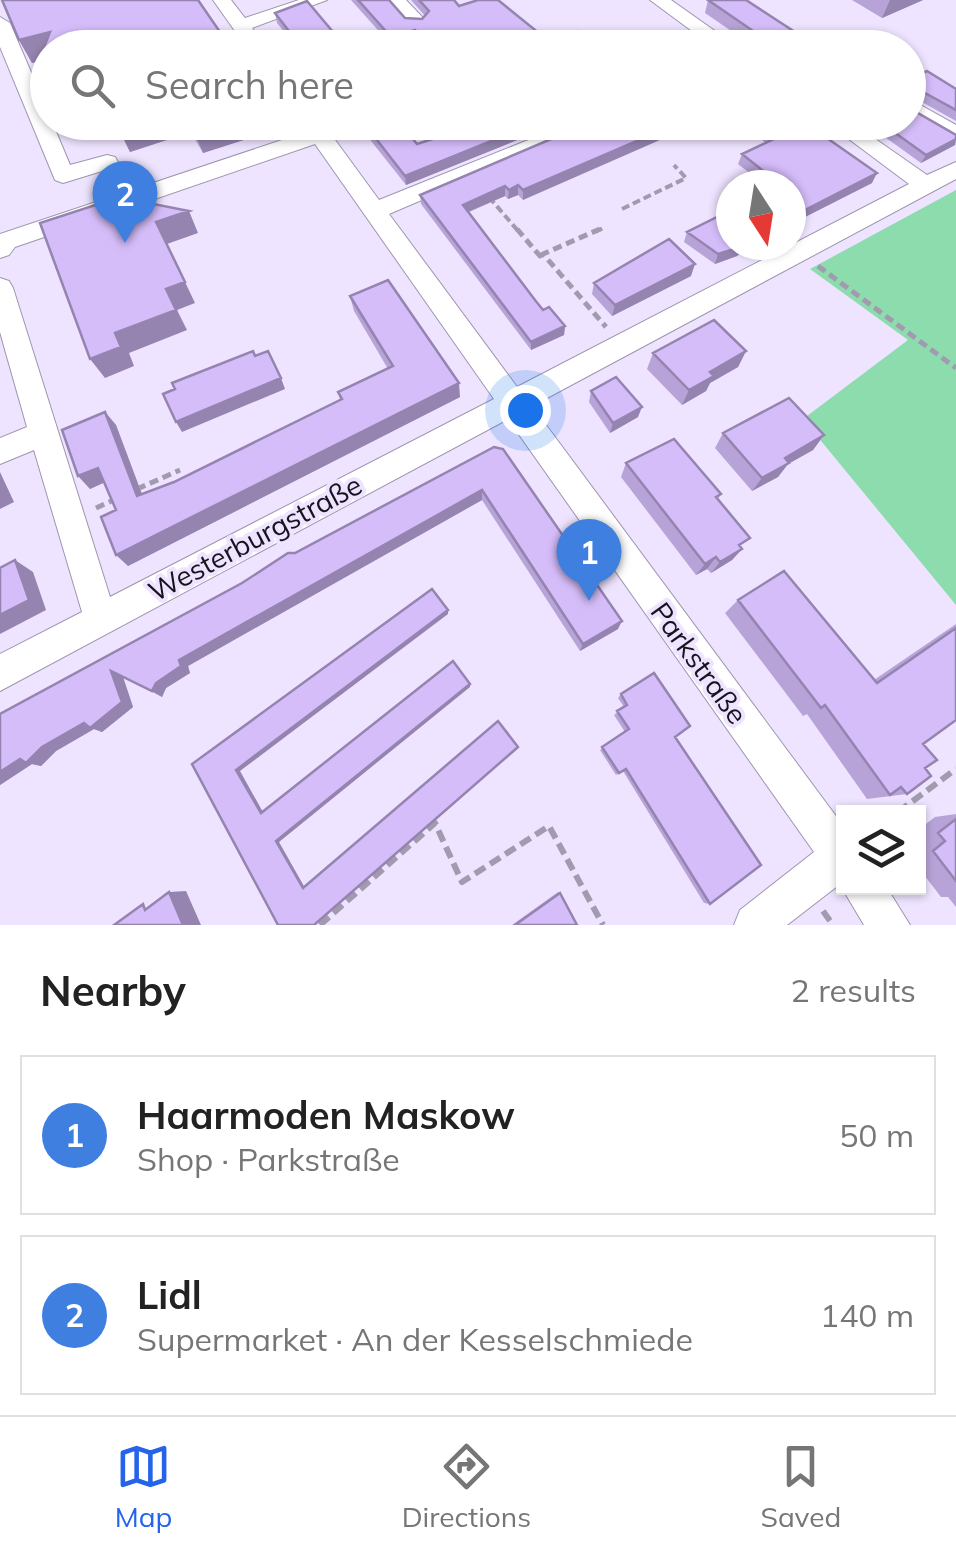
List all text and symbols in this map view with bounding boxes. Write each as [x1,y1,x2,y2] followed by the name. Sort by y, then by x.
[30,30,926,140] search box
[65,58,120,113] icon: search
[145,61,354,109] text: Search here
[92,160,158,243] pin: 2
[716,170,806,260] north arrow
[500,385,551,436] your location
[142,467,367,609] street label: Westerburgstraße
[556,518,622,601] pin: 1
[644,595,755,730] street label: Parkstraße
[836,805,926,895] map controls
[836,805,926,895] button: layers
[40,964,186,1017] text: Nearby
[791,970,916,1010] text: 2 results
[137,1091,515,1139] text: Haarmoden Maskow
[65,1115,84,1155] text: 1
[839,1115,914,1155] text: 50 m
[137,1139,400,1179] text: Shop · Parkstraße
[137,1271,202,1319] text: Lidl
[65,1295,84,1335] text: 2
[820,1295,914,1335] text: 140 m
[137,1319,693,1359] text: Supermarket · An der Kesselschmiede
[115,1439,172,1534] tab: Map
[402,1439,531,1534] tab: Directions
[760,1439,841,1534] tab: Saved

